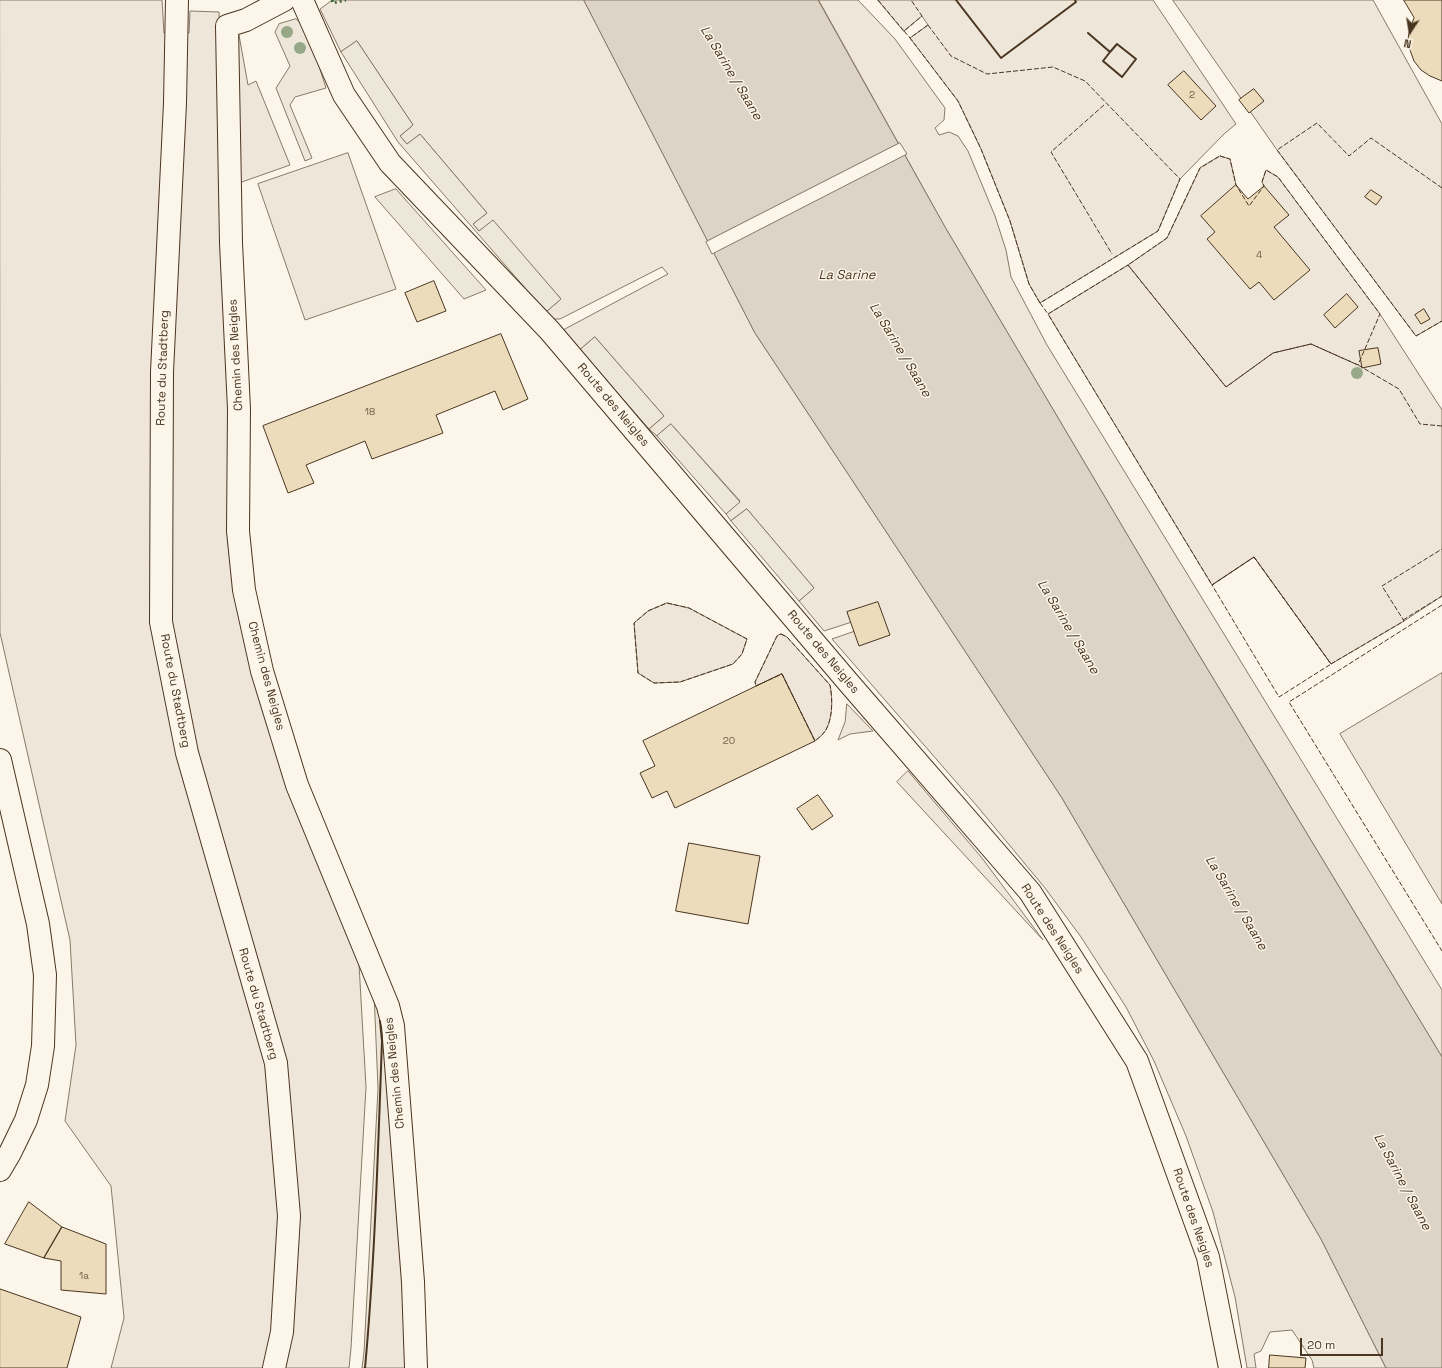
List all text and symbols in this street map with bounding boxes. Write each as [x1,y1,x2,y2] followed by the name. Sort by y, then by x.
[1390,12,1430,52] north arrow
[697,23,765,123] water label: La Sarine / Saane
[1402,36,1413,51] text: N
[1189,89,1195,101] house number: 2
[1256,249,1262,261] house number: 4
[818,267,876,283] water label: La Sarine
[226,299,246,411] street label: Chemin des Neigles
[866,300,934,400] water label: La Sarine / Saane
[154,310,172,426] street label: Route du Stadtberg
[574,360,652,450] street label: Route des Neigles
[365,406,375,418] house number: 18
[1034,577,1102,677] water label: La Sarine / Saane
[784,607,862,697] street label: Route des Neigles
[245,620,287,732] street label: Chemin des Neigles
[157,633,193,749] street label: Route du Stadtberg
[723,735,735,747] house number: 20
[1202,853,1270,953] water label: La Sarine / Saane
[1018,881,1086,977] street label: Route des Neigles
[235,946,281,1062] street label: Route du Stadtberg
[382,1016,408,1130] street label: Chemin des Neigles
[1370,1131,1434,1233] water label: La Sarine / Saane
[1169,1166,1217,1270] street label: Route des Neigles
[79,1270,89,1282] house number: 1a
[1302,1330,1385,1356] scale bar
[1307,1337,1335,1353] text: 20 m

